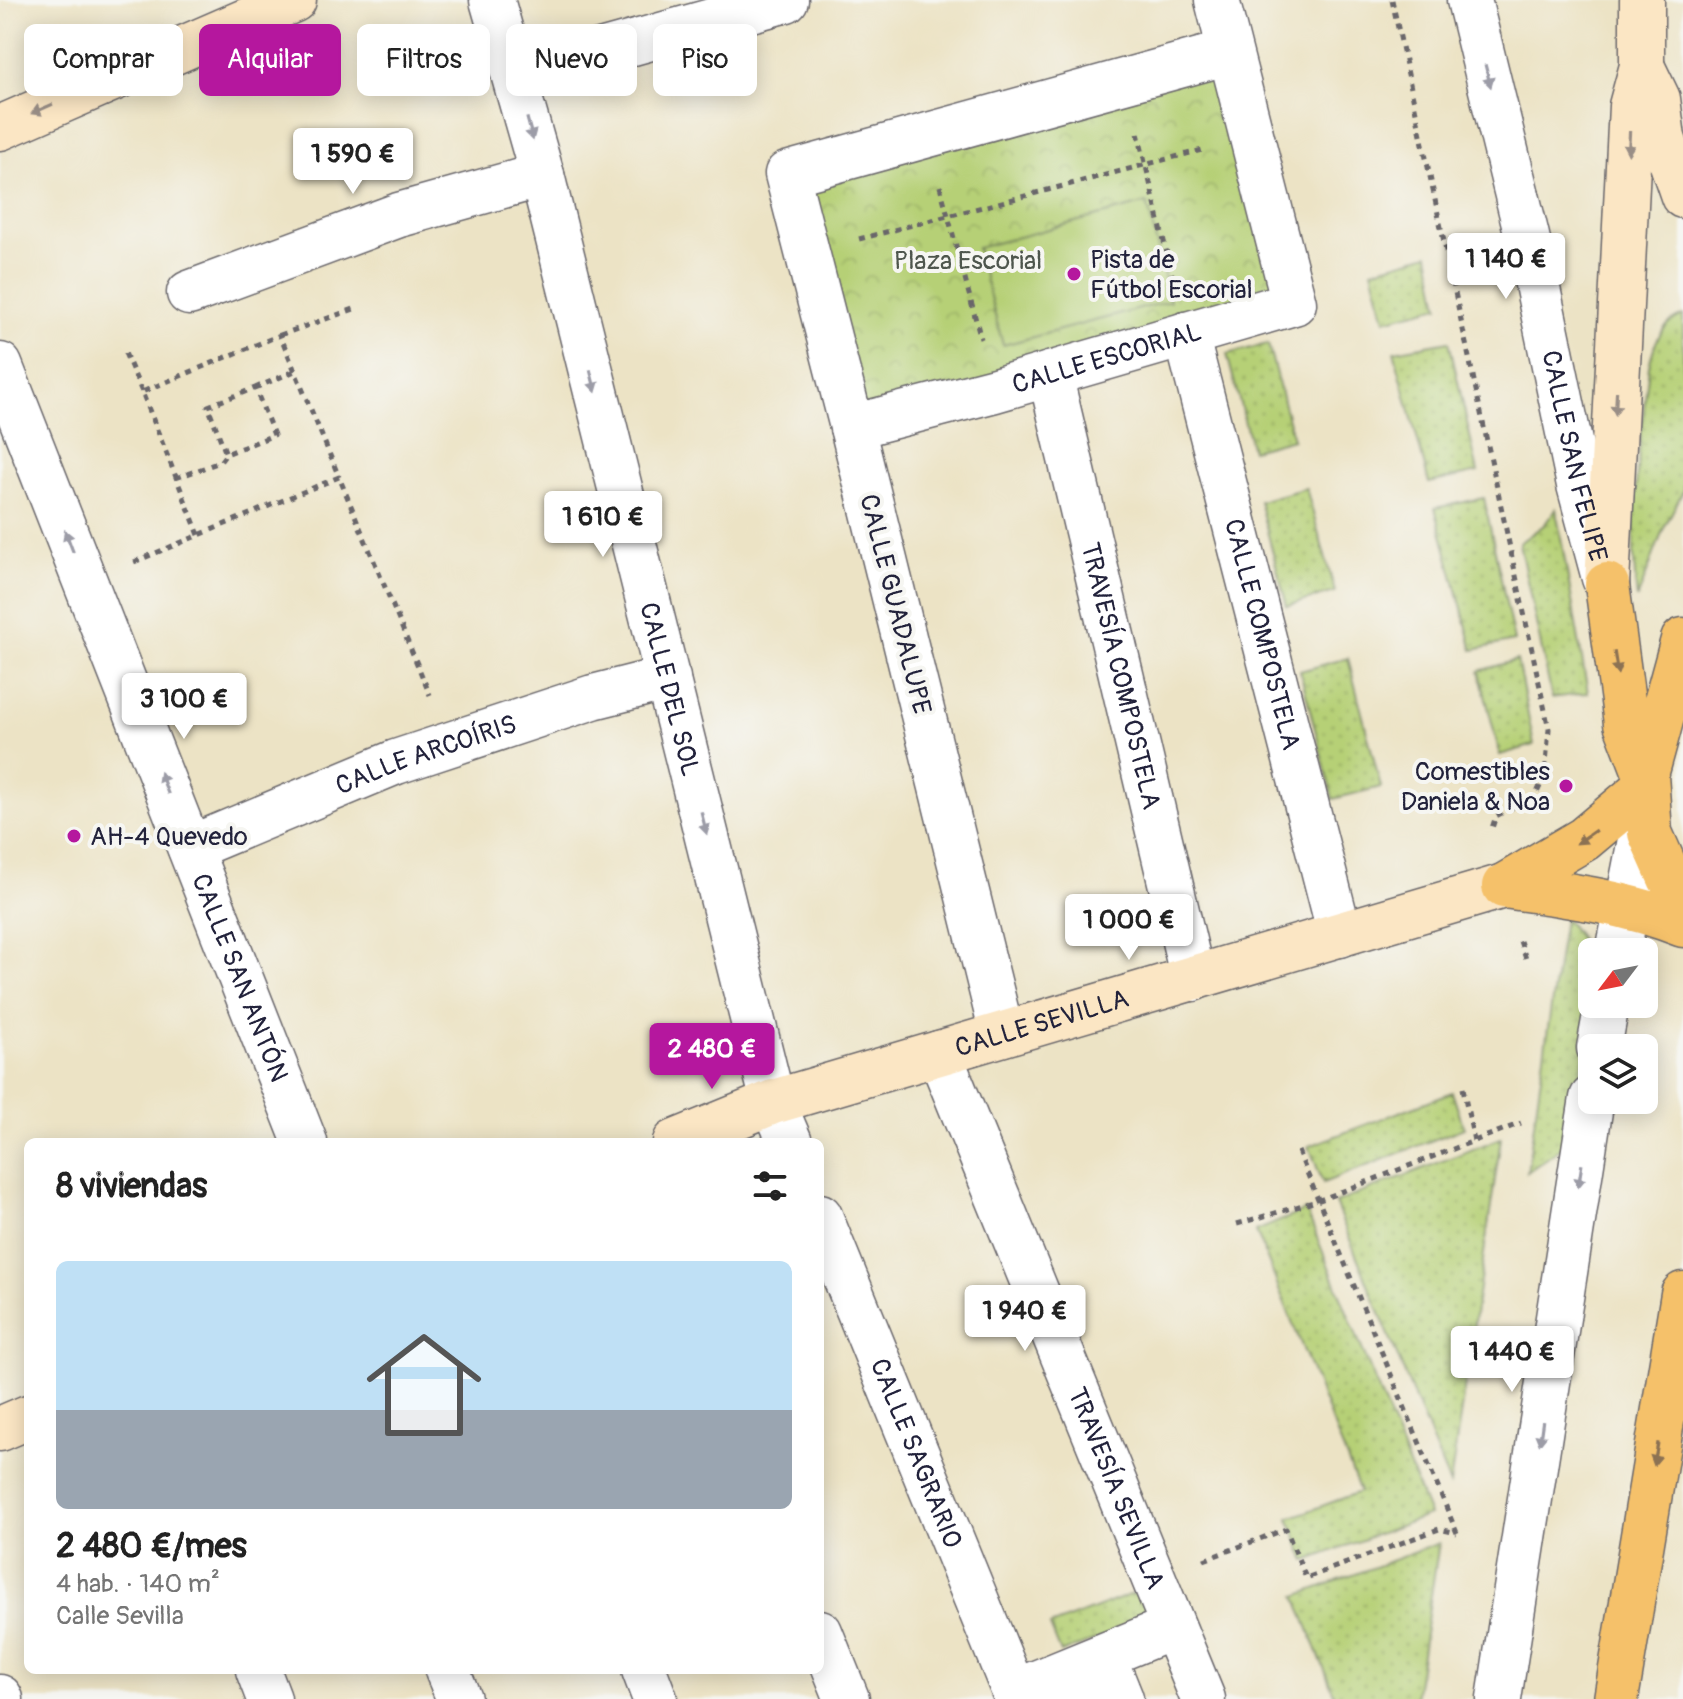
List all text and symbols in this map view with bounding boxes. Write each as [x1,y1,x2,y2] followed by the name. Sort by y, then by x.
[24,24,183,96] chip: Comprar
[199,24,341,96] chip: Alquilar
[357,24,490,96] chip: Filtros
[506,24,637,96] chip: Nuevo
[653,24,757,96] chip: Piso
[1482,63,1495,88] one-way arrow
[30,103,54,116] one-way arrow
[524,116,536,141] one-way arrow
[279,128,427,196] pin: 1 590 €
[1623,131,1636,156] one-way arrow
[311,138,395,170] text: 1 590 €
[1432,233,1580,301] pin: 1 140 €
[1465,243,1547,275] text: 1 140 €
[1090,244,1253,306] place label: Pista de Fútbol Escorial
[894,245,1042,277] park label: Plaza Escorial
[1065,265,1083,283] marker: Pista de Fútbol Escorial
[1009,316,1205,401] street label: CALLE ESCORIAL
[1534,348,1614,565] street label: CALLE SAN FELIPE
[588,368,600,393] one-way arrow
[1609,391,1622,416] one-way arrow
[529,491,677,559] pin: 1 610 €
[852,491,938,718] street label: CALLE GUADALUPE
[562,501,644,533] text: 1 610 €
[1217,516,1307,754] street label: CALLE COMPOSTELA
[62,529,75,553] one-way arrow
[1073,539,1167,813] street label: TRAVESÍA COMPOSTELA
[632,599,706,780] street label: CALLE DEL SOL
[1610,650,1623,675] one-way arrow
[110,673,258,741] pin: 3 100 €
[140,683,228,715] text: 3 100 €
[331,708,521,802] street label: CALLE ARCOÍRIS
[1401,756,1550,818] place label: Comestibles Daniela & Noa
[157,771,170,795] one-way arrow
[1557,777,1575,795] marker: Comestibles Daniela & Noa
[698,811,710,836] one-way arrow
[90,821,248,853] place label: AH-4 Quevedo
[65,827,83,845] marker: AH-4 Quevedo
[1575,829,1597,845] one-way arrow
[184,869,295,1086] street label: CALLE SAN ANTÓN
[1055,894,1203,962] pin: 1 000 €
[1083,904,1175,936] text: 1 000 €
[1578,938,1658,1018] north arrow
[1578,938,1658,1114] map controls
[951,983,1133,1064] street label: CALLE SEVILLA
[638,1023,786,1091] pin: 2 480 €
[668,1033,756,1065] text: 2 480 €
[1578,1034,1658,1114] button: layers
[1573,1163,1586,1188] one-way arrow
[748,1164,792,1208] icon: filters
[56,1165,207,1208] text: 8 viviendas
[951,1285,1099,1353] pin: 1 940 €
[983,1295,1067,1327] text: 1 940 €
[352,1313,496,1457] icon: home
[1438,1326,1586,1394] pin: 1 440 €
[1469,1336,1555,1368] text: 1 440 €
[863,1354,969,1553] street label: CALLE SAGRARIO
[1060,1383,1171,1594] street label: TRAVESÍA SEVILLA
[1534,1420,1547,1445] one-way arrow
[1649,1441,1661,1466] one-way arrow
[56,1525,247,1568] text: 2 480 €/mes
[56,1568,220,1600] text: 4 hab. · 140 m²
[56,1600,184,1632] text: Calle Sevilla

